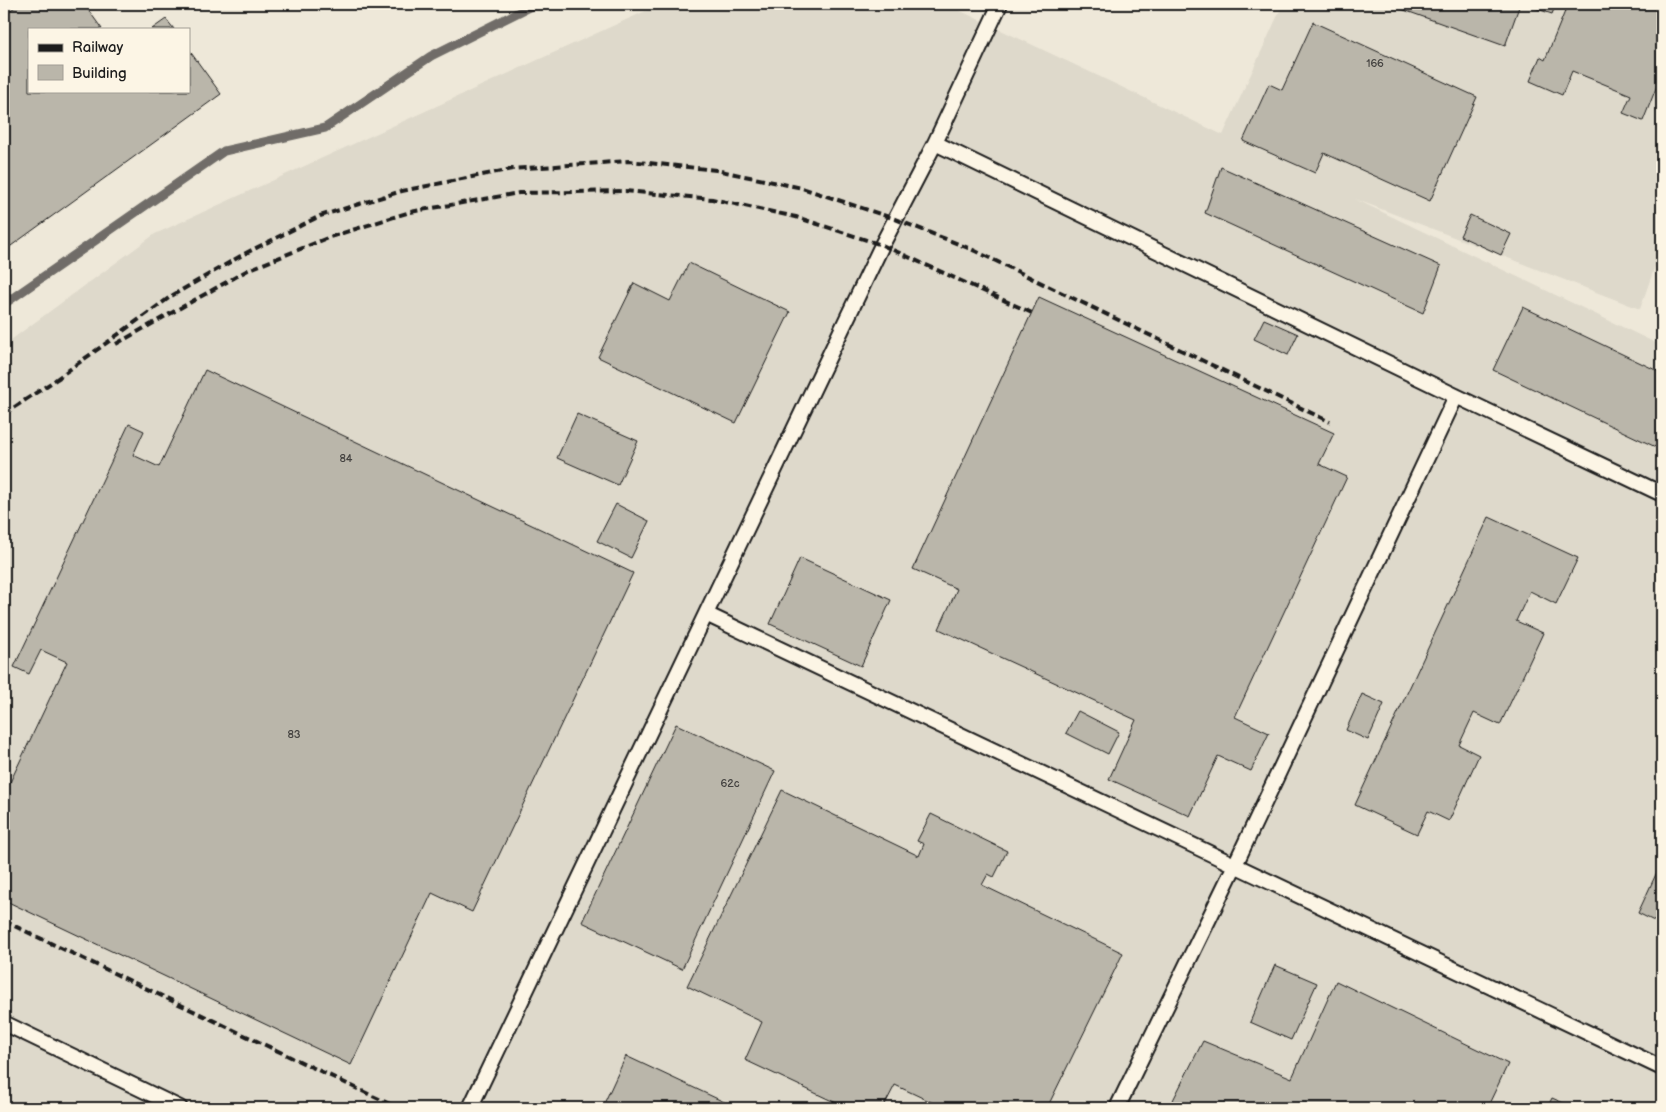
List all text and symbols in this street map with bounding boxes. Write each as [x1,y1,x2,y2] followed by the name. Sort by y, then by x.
[28,28,190,92] legend
[72,38,123,57] text: Railway
[1366,57,1384,70] house number: 166
[72,64,127,83] text: Building
[339,452,353,465] house number: 84
[287,728,301,741] house number: 83
[720,777,740,790] house number: 62c

